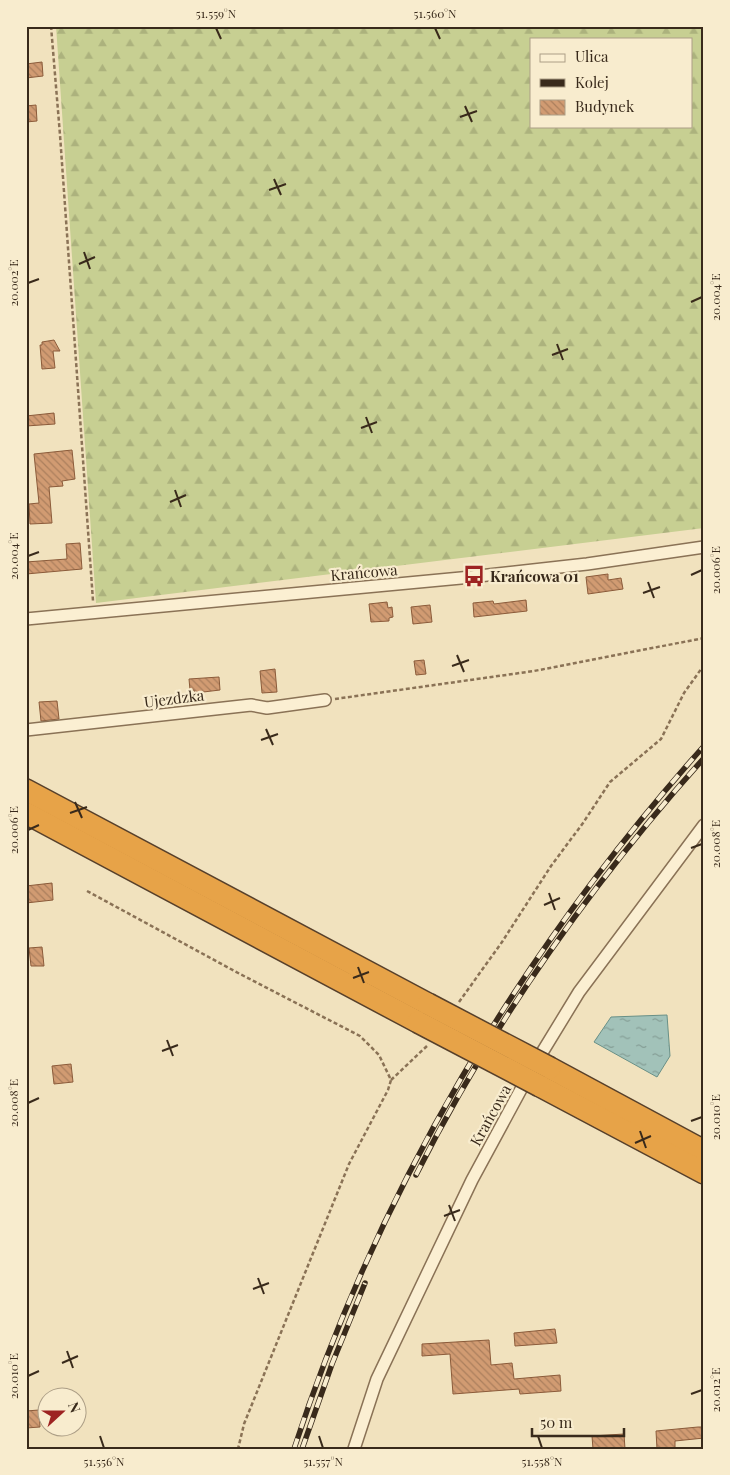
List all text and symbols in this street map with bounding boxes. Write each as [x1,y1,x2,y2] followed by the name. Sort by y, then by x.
[196,5,237,21] text: 51.559°N
[414,5,457,21] text: 51.560°N
[530,38,692,128] legend
[575,46,609,66] text: Ulica
[575,72,609,92] text: Kolej
[575,96,635,116] text: Budynek
[5,259,21,307] text: 20.002°E
[707,273,723,321] text: 20.004°E
[5,532,21,580] text: 20.004°E
[707,546,723,594] text: 20.006°E
[330,559,399,585] street label: Krańcowa
[461,563,487,589] bus stop icon: Krańcowa 01
[490,566,579,586] place label: Krańcowa 01
[143,684,206,712] street label: Ujezdzka
[5,806,21,854] text: 20.006°E
[707,820,723,868] text: 20.008°E
[5,1079,21,1127] text: 20.008°E
[465,1080,515,1149] street label: Krańcowa
[707,1094,723,1140] text: 20.010°E
[5,1353,21,1399] text: 20.010°E
[707,1368,723,1412] text: 20.012°E
[38,1388,88,1438] north arrow
[64,1399,85,1415] text: N
[532,1405,625,1437] scale bar
[540,1412,573,1432] text: 50 m
[84,1453,125,1469] text: 51.556°N
[303,1453,343,1469] text: 51.557°N
[521,1453,563,1469] text: 51.558°N

